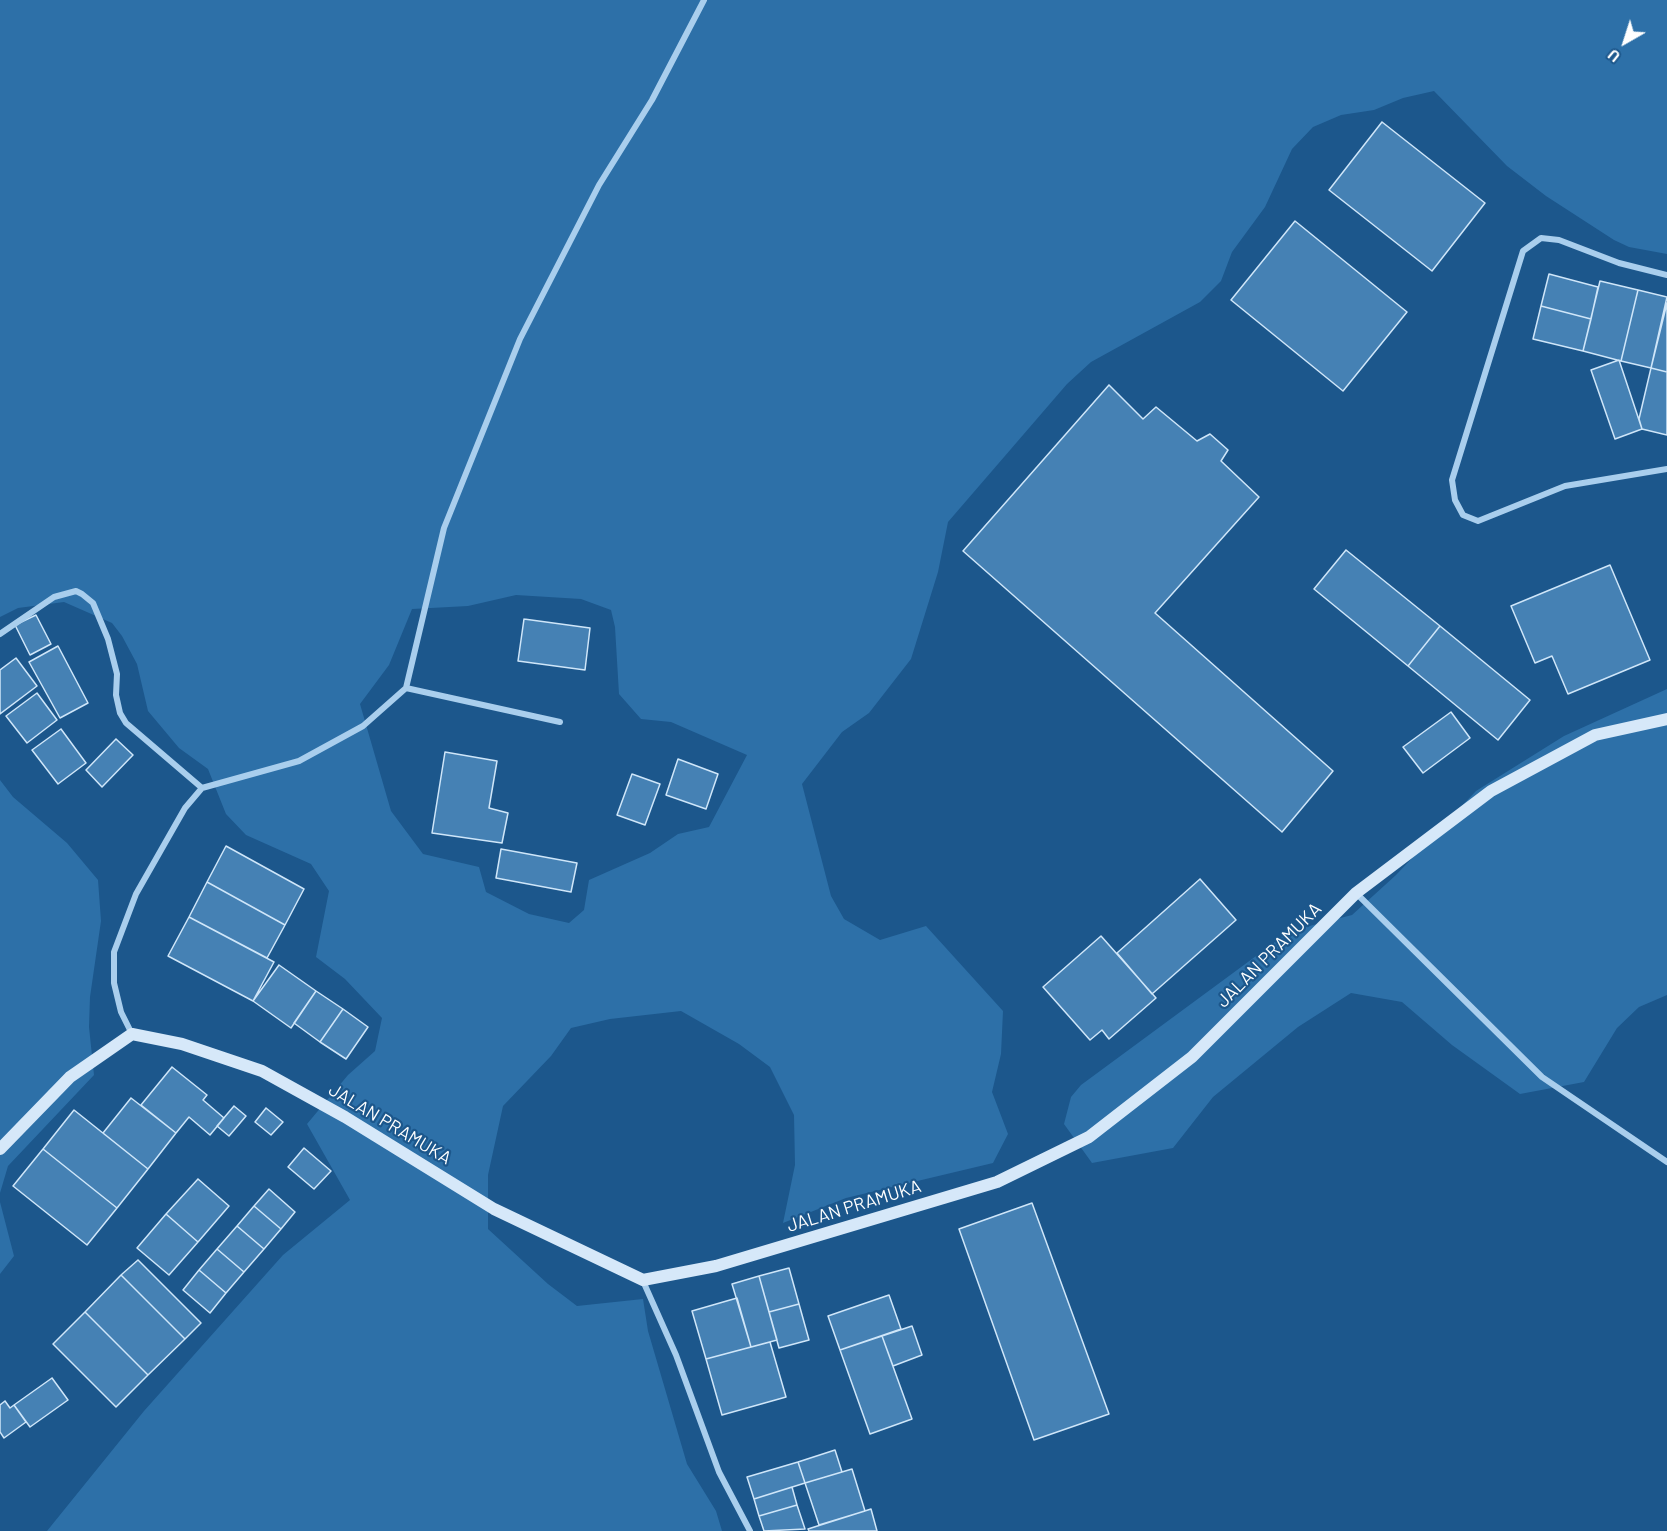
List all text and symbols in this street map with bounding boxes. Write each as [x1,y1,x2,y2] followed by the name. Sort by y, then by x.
[1595,12,1655,72] north arrow
[1603,46,1623,67] text: U
[1212,898,1326,1012] street label: JALAN PRAMUKA
[325,1079,455,1169] street label: JALAN PRAMUKA
[784,1175,924,1237] street label: JALAN PRAMUKA

